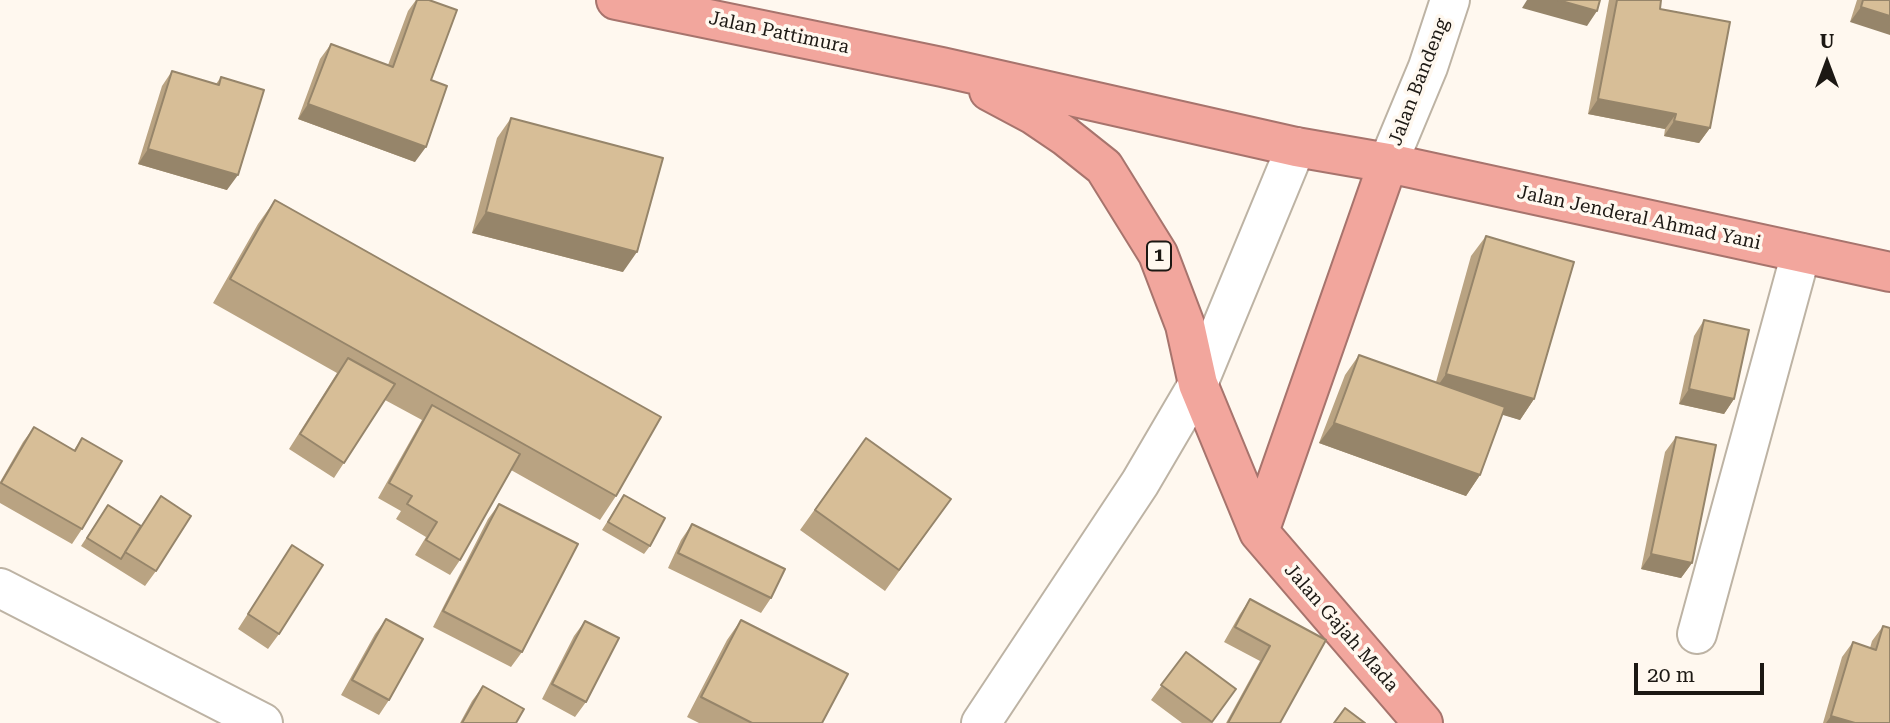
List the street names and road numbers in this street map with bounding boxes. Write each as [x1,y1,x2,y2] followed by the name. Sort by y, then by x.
[707,7,851,59] street label: Jalan Pattimura
[1384,15,1454,149] street label: Jalan Bandeng
[1515,181,1763,255] street label: Jalan Jenderal Ahmad Yani
[1147,242,1171,270] road number: 1
[1279,559,1403,697] street label: Jalan Gajah Mada

